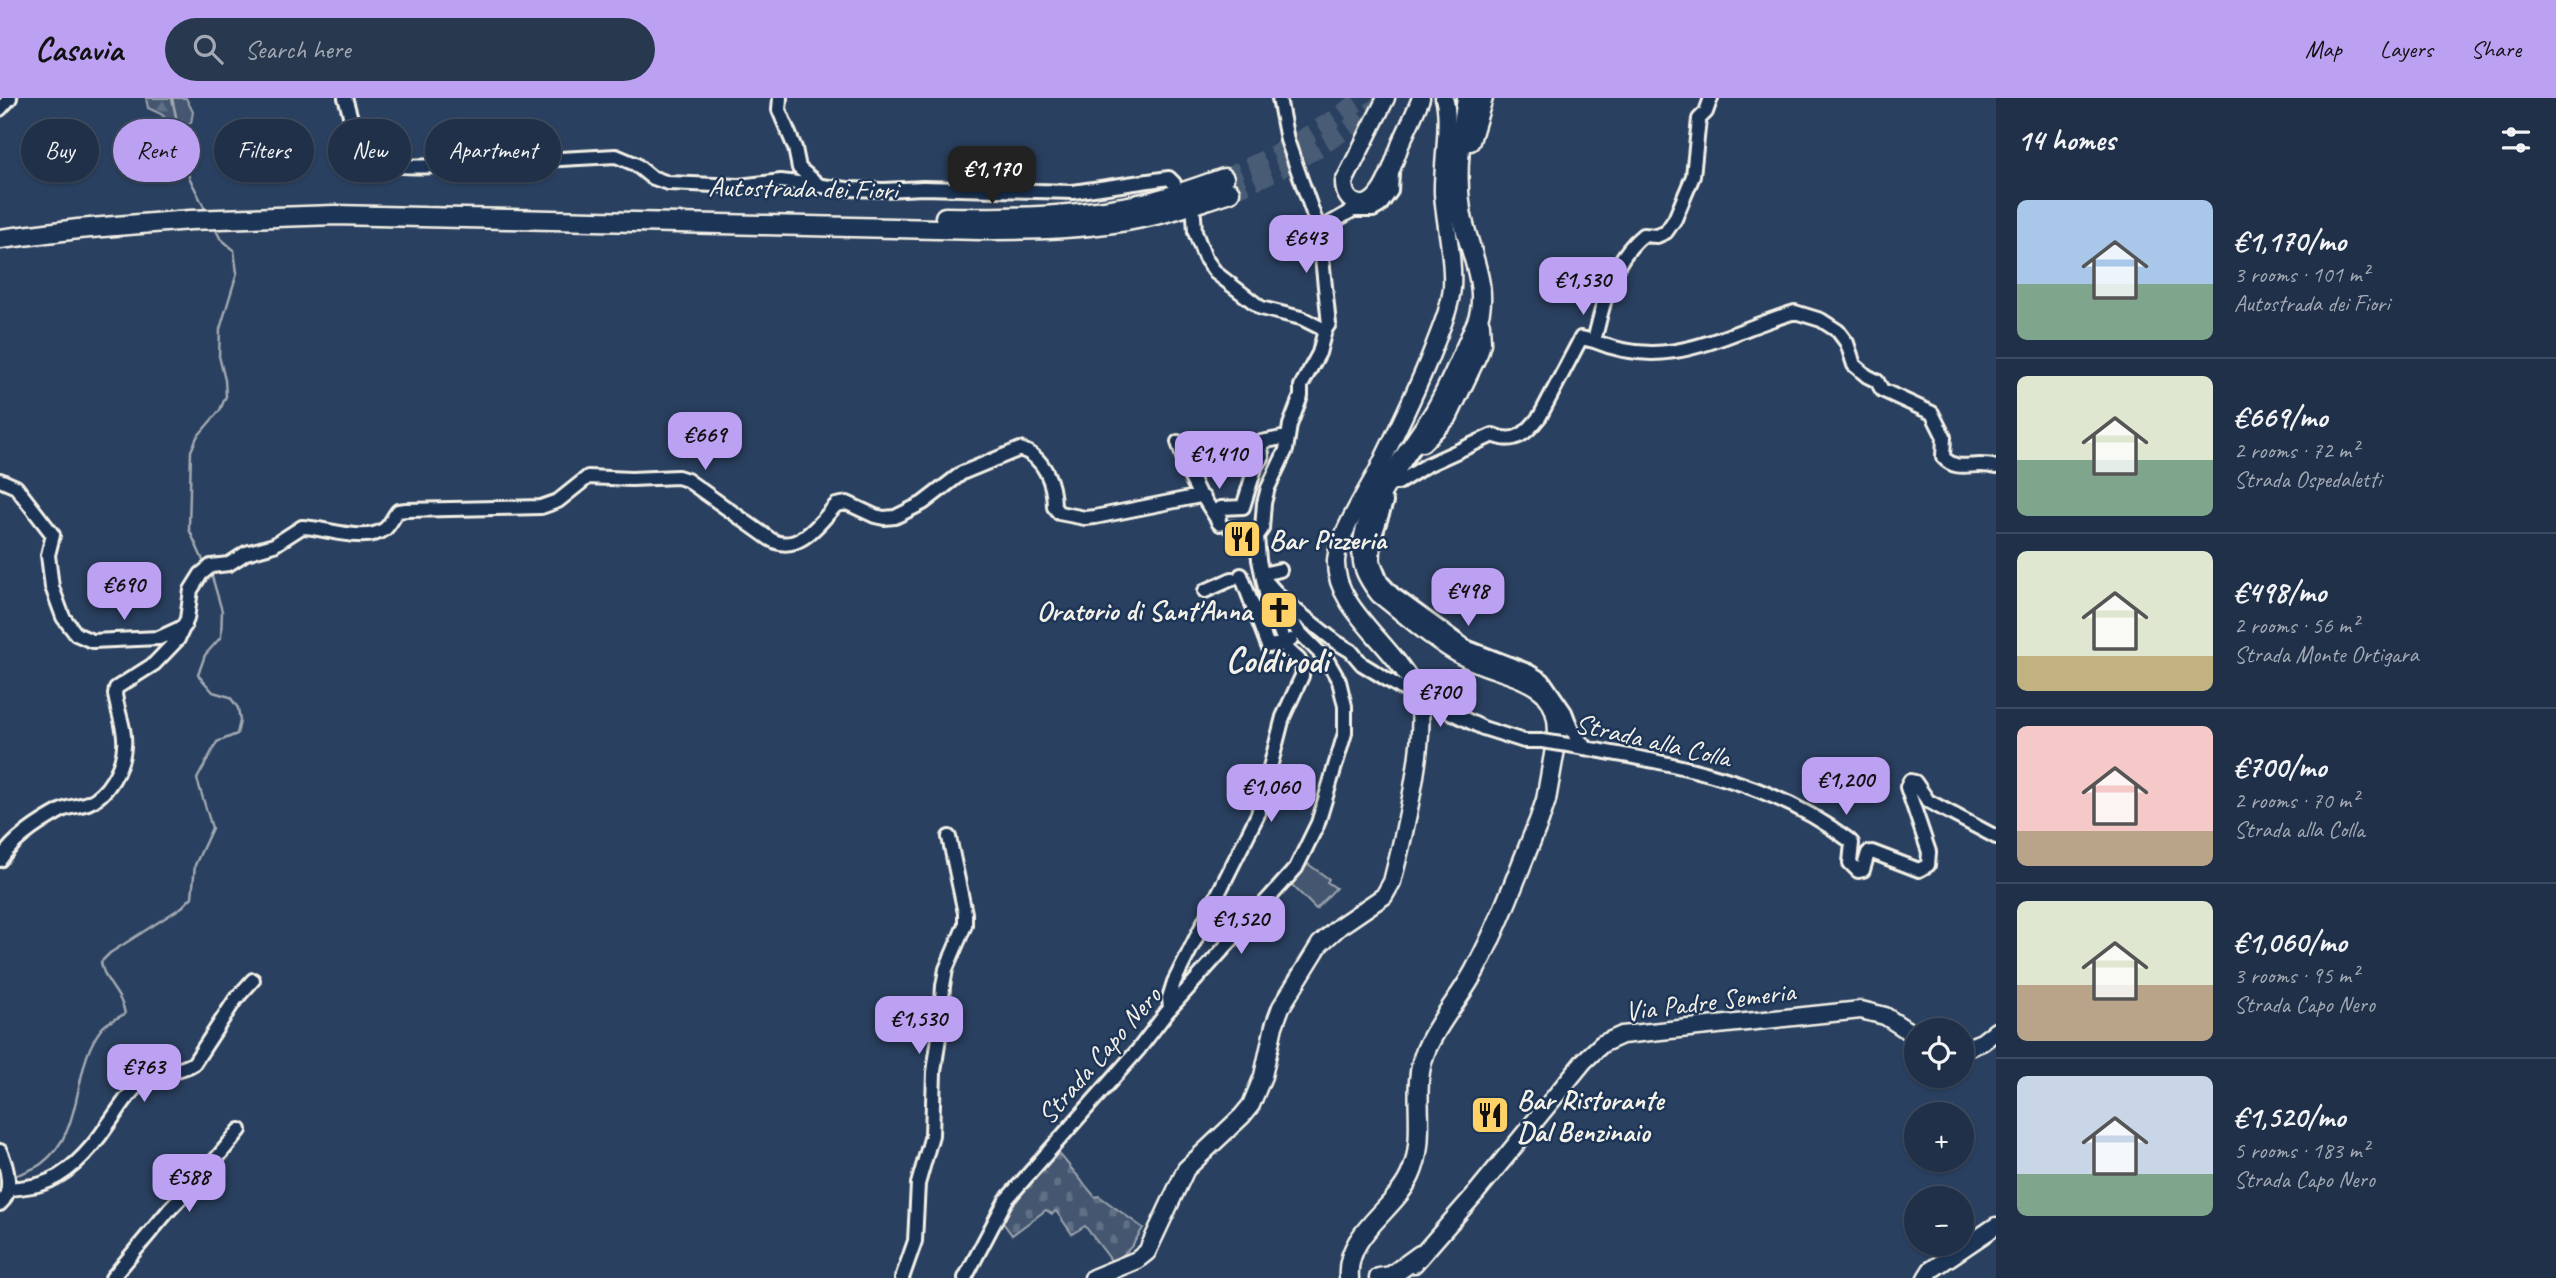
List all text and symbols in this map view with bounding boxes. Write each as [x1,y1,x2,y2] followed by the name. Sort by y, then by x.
[165,18,655,81] search box
[35,28,123,70] text: Casavia
[189,30,227,68] icon: search
[245,33,351,66] text: Search here
[2305,34,2342,64] text: Map
[2380,34,2433,64] text: Layers
[2471,34,2521,64] text: Share
[21,119,99,182] chip: Buy
[113,119,200,182] chip: Rent
[214,119,314,182] chip: Filters
[328,119,411,182] chip: New
[425,119,561,182] chip: Apartment
[2017,121,2115,159] text: 14 homes
[2497,121,2535,159] icon: filters
[935,146,1049,206] pin: €1,170
[964,154,1020,183] text: €1,170
[708,169,902,207] street label: Autostrada dei Fiori
[1265,216,1347,275] pin: €643
[2234,222,2346,260] text: €1,170/mo
[1285,223,1327,252] text: €643
[2073,228,2157,312] icon: home
[1526,258,1640,317] pin: €1,530
[2234,260,2369,289] text: 3 rooms · 101 m²
[1555,265,1611,294] text: €1,530
[2234,289,2389,318] text: Autostrada dei Fiori
[2234,398,2327,436] text: €669/mo
[2073,404,2157,488] icon: home
[664,412,746,472] pin: €669
[684,420,726,449] text: €669
[1162,432,1276,491] pin: €1,410
[2234,436,2358,465] text: 2 rooms · 72 m²
[1191,439,1247,468] text: €1,410
[2234,465,2381,494] text: Strada Ospedaletti
[1221,518,1263,560] restaurant icon: Bar Pizzeria
[1269,522,1388,557] place label: Bar Pizzeria
[83,562,165,622] pin: €690
[1427,568,1509,628] pin: €498
[103,570,145,599] text: €690
[2234,573,2326,611] text: €498/mo
[1447,576,1489,605] text: €498
[2073,579,2157,663] icon: home
[1258,589,1300,631] church icon: Oratorio di Sant'Anna
[1037,593,1255,628] place label: Oratorio di Sant'Anna
[2234,611,2358,640] text: 2 rooms · 56 m²
[1226,638,1332,683] district label: Coldirodi
[2234,640,2419,669] text: Strada Monte Ortigara
[1399,670,1481,729] pin: €700
[1419,677,1461,706] text: €700
[1572,705,1737,775] street label: Strada alla Colla
[2234,748,2326,786] text: €700/mo
[2073,754,2157,838] icon: home
[1789,758,1903,817] pin: €1,200
[1214,764,1328,824] pin: €1,060
[1818,765,1874,794] text: €1,200
[1243,772,1299,801] text: €1,060
[2234,786,2358,815] text: 2 rooms · 70 m²
[2234,815,2364,844] text: Strada alla Colla
[1184,896,1298,956] pin: €1,520
[1213,904,1269,933] text: €1,520
[2234,923,2347,961] text: €1,060/mo
[2073,929,2157,1013] icon: home
[2234,961,2358,990] text: 3 rooms · 95 m²
[1623,973,1799,1029] street label: Via Padre Semeria
[1029,977,1170,1131] street label: Strada Capo Nero
[2234,990,2375,1019] text: Strada Capo Nero
[862,996,976,1056] pin: €1,530
[891,1004,947,1033] text: €1,530
[1904,1018,1974,1256] map controls
[1904,1018,1974,1088] button: locate
[103,1044,185,1104] pin: €763
[123,1052,165,1081] text: €763
[1517,1082,1666,1149] place label: Bar Ristorante Dal Benzinaio
[1469,1094,1511,1136] restaurant icon: Bar Ristorante Dal Benzinaio
[2234,1098,2345,1136] text: €1,520/mo
[1904,1102,1974,1172] button: +
[2073,1104,2157,1188] icon: home
[2234,1136,2369,1165] text: 5 rooms · 183 m²
[148,1154,230,1214] pin: €588
[168,1162,210,1191] text: €588
[2234,1165,2375,1194] text: Strada Capo Nero
[1904,1186,1974,1256] button: −

